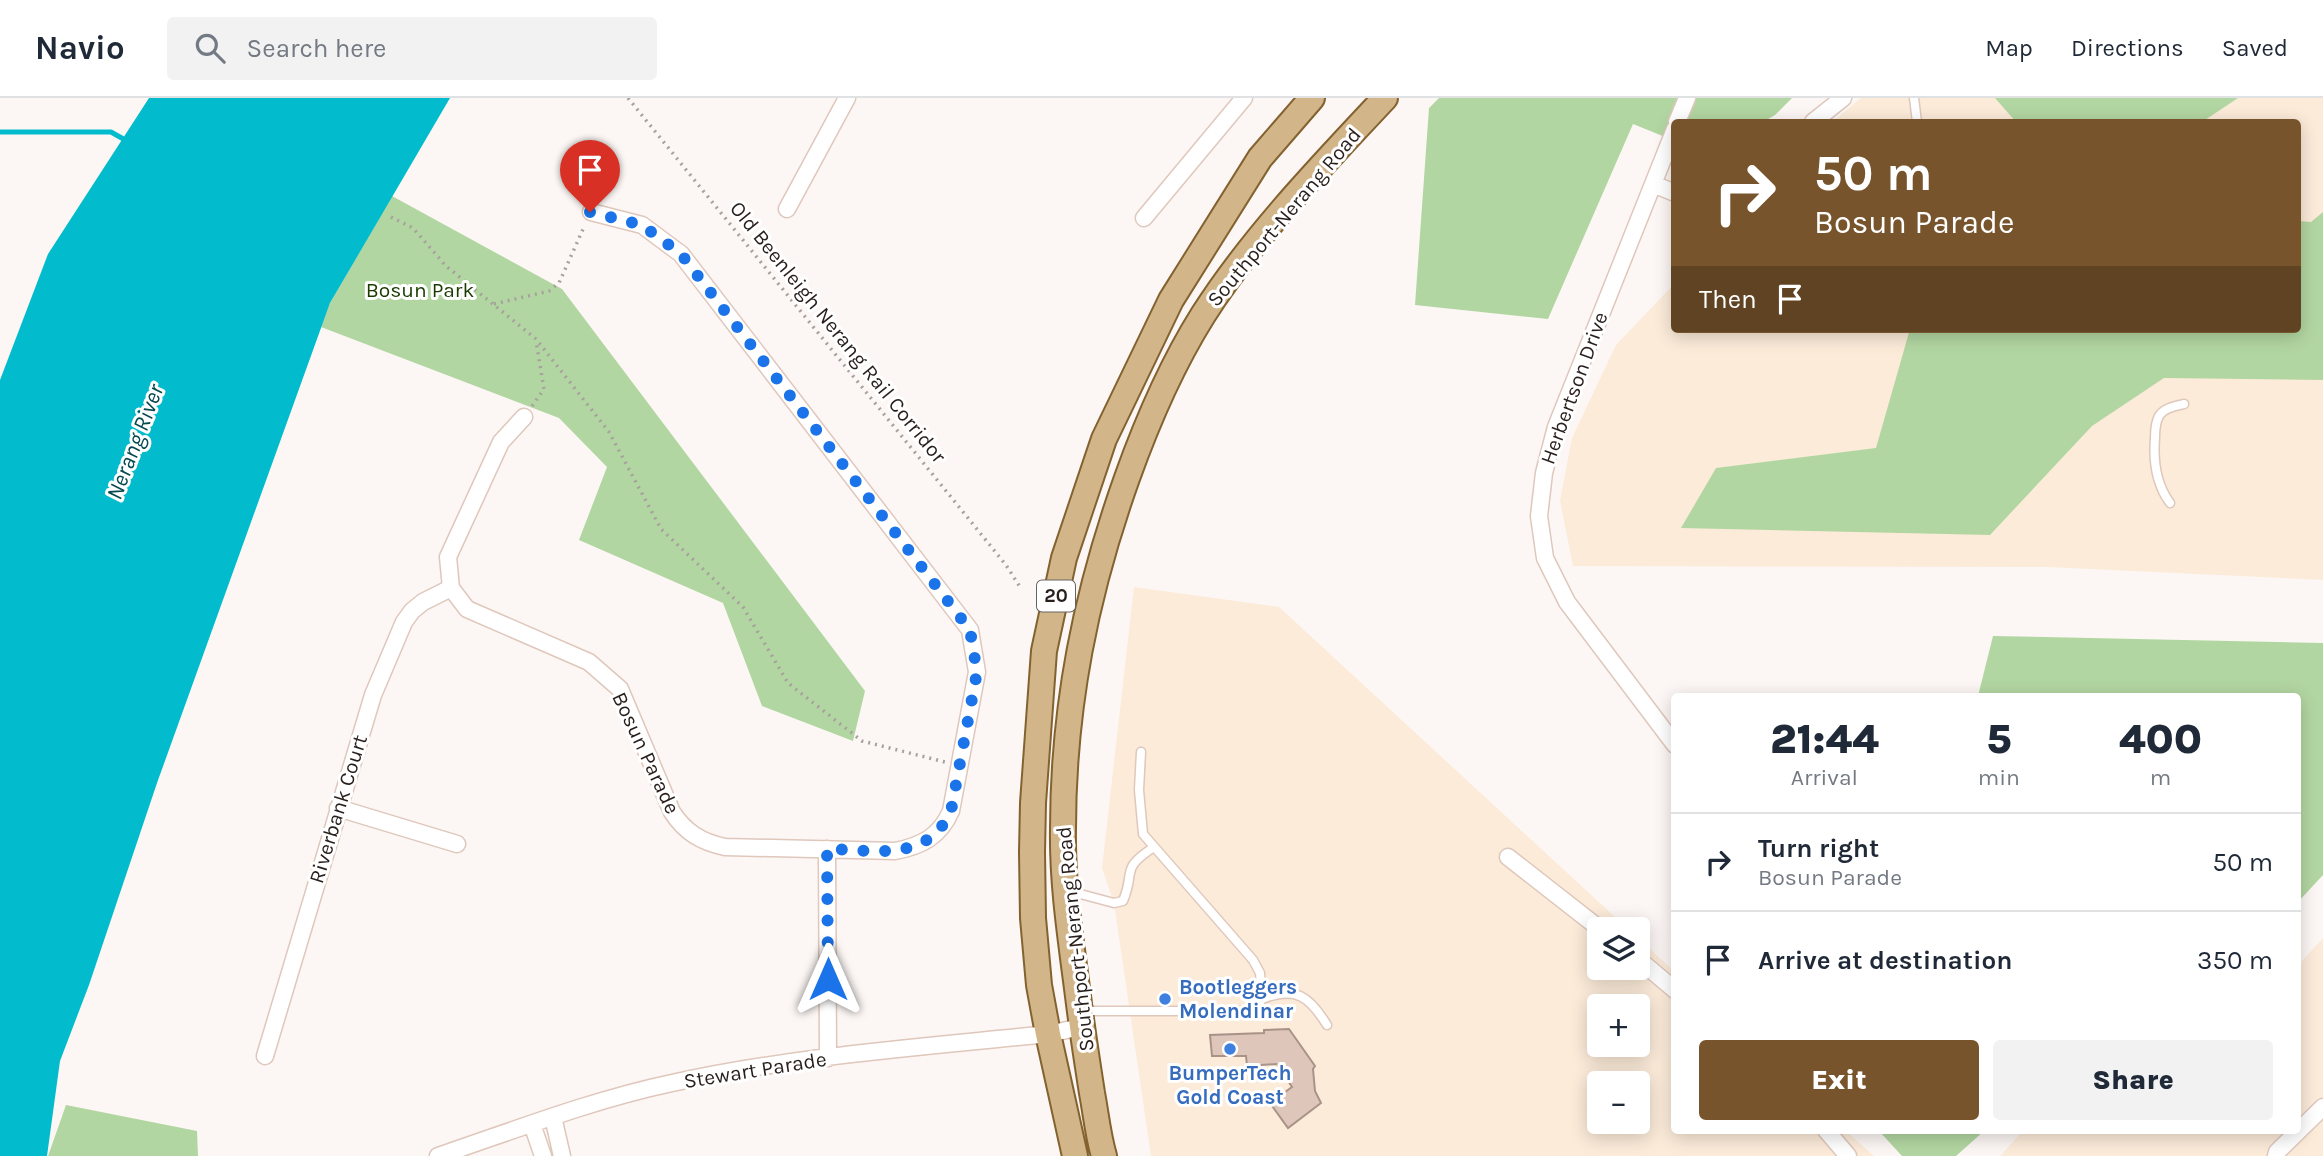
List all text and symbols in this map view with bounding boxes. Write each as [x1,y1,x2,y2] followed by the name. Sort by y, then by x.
[167,17,657,80] search box
[35,29,125,67] text: Navio
[191,29,229,67] icon: search
[247,33,386,64] text: Search here
[1985,34,2033,62] text: Map
[2071,34,2184,62] text: Directions
[2222,34,2288,62] text: Saved
[1202,123,1366,311] street label: Southport-Nerang Road
[560,140,620,212] pin
[1814,145,1932,202] text: 50 m
[1699,147,1790,238] icon: right
[571,151,609,189] icon: arrive
[725,197,951,468] street label: Old Beenleigh Nerang Rail Corridor
[1814,204,2014,241] text: Bosun Parade
[366,278,474,302] park label: Bosun Park
[1771,280,1809,318] icon: arrive
[1699,284,1757,315] text: Then
[1535,309,1613,467] street label: Herbertson Drive
[101,380,170,503] water label: Nerang River
[1037,580,1075,611] road number: 20
[607,688,685,818] street label: Bosun Parade
[1770,714,1879,764] text: 21:44
[1986,714,2011,764] text: 5
[2119,714,2202,764] text: 400
[304,732,372,886] street label: Riverbank Court
[1791,764,1858,791] text: Arrival
[1978,764,2020,791] text: min
[2150,764,2171,791] text: m
[1051,825,1099,1053] street label: Southport-Nerang Road
[1758,833,1879,864] text: Turn right
[1699,843,1737,881] icon: right
[2212,847,2273,878] text: 50 m
[1758,864,1902,891] text: Bosun Parade
[1587,917,1650,1134] map controls
[1587,917,1650,980] button: layers
[1699,941,1737,979] icon: arrive
[791,942,865,1016] position arrow
[1758,945,2012,976] text: Arrive at destination
[2197,945,2273,976] text: 350 m
[1179,975,1297,1023] place label: Bootleggers Molendinar
[1157,991,1173,1007] marker: Bootleggers Molendinar
[1587,994,1650,1057] button: +
[1699,1040,1979,1120] button: Exit
[1993,1040,2273,1120] button: Share
[1222,1041,1238,1057] marker: BumperTech Gold Coast
[682,1047,828,1093] street label: Stewart Parade
[1168,1061,1292,1109] place label: BumperTech Gold Coast
[1587,1071,1650,1134] button: −

